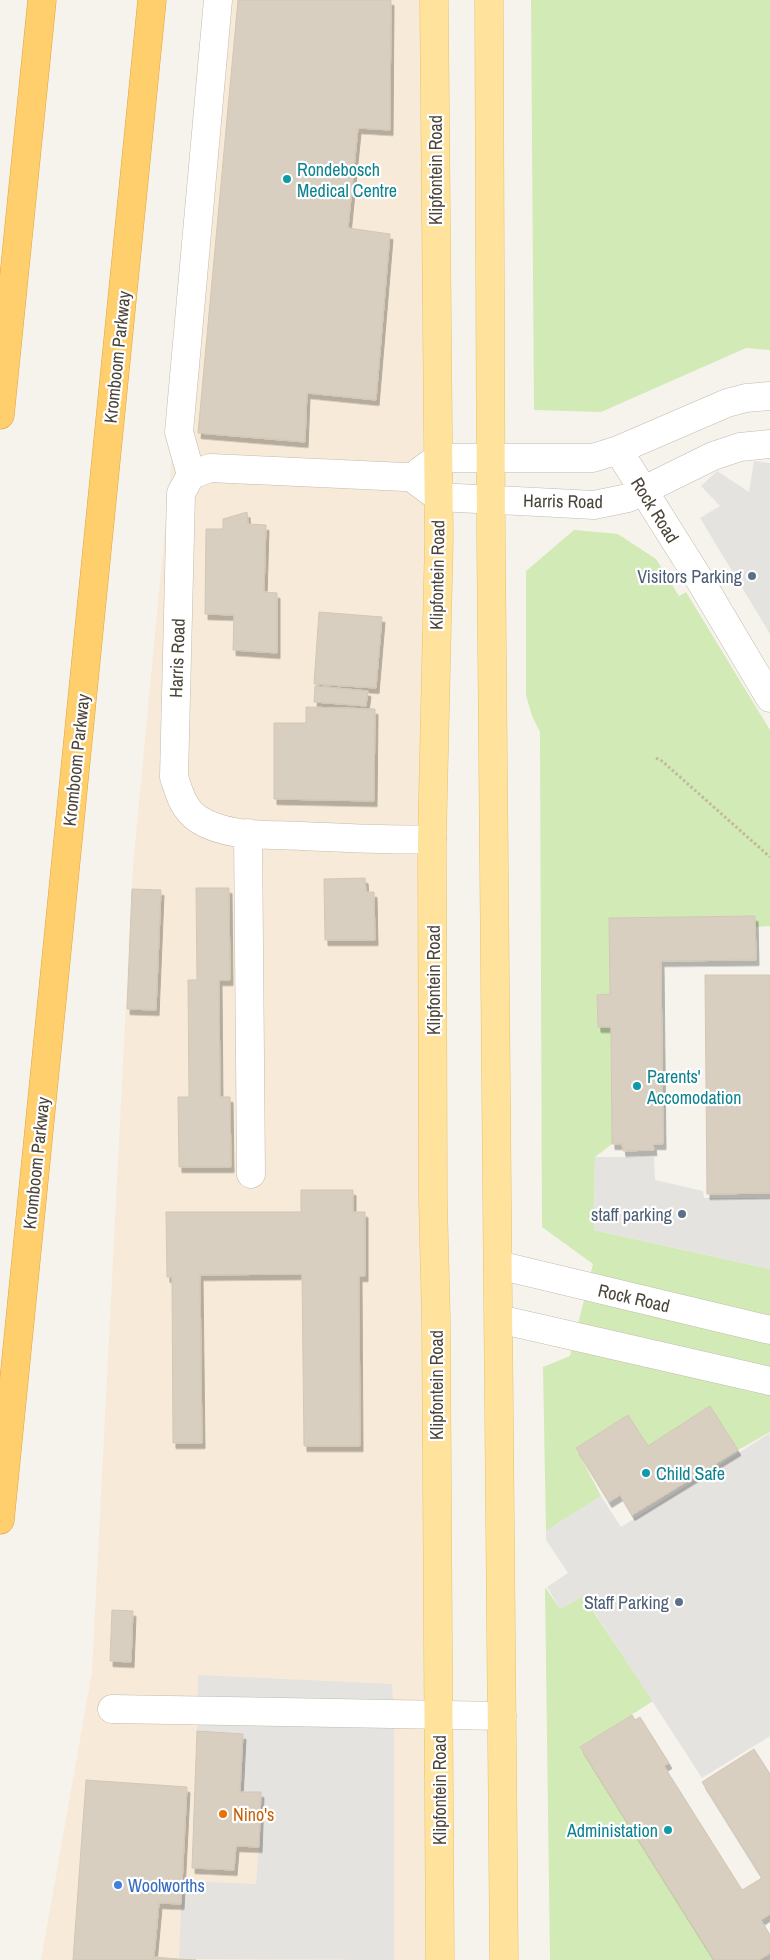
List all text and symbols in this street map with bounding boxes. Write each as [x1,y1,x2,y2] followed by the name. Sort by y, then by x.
[423,115,448,225] street label: Klipfontein Road
[297,157,397,203] place label: Rondebosch Medical Centre
[281,173,293,185] marker: Rondebosch Medical Centre
[98,289,136,424] street label: Kromboom Parkway
[625,472,685,548] street label: Rock Road
[523,488,603,514] street label: Harris Road
[424,520,450,630] street label: Klipfontein Road
[637,564,743,589] place label: Visitors Parking
[746,570,758,582] marker: Visitors Parking
[163,618,191,698] street label: Harris Road
[57,692,95,827] street label: Kromboom Parkway
[421,925,446,1035] street label: Klipfontein Road
[646,1064,741,1110] place label: Parents' Accomodation
[631,1080,643,1092] marker: Parents' Accomodation
[17,1095,55,1230] street label: Kromboom Parkway
[591,1202,673,1227] place label: staff parking
[676,1208,688,1220] marker: staff parking
[596,1278,672,1318] street label: Rock Road
[424,1330,449,1440] street label: Klipfontein Road
[656,1461,725,1486] place label: Child Safe
[640,1467,652,1479] marker: Child Safe
[584,1590,670,1615] place label: Staff Parking
[673,1596,685,1608] marker: Staff Parking
[427,1735,452,1845] street label: Klipfontein Road
[233,1802,274,1827] place label: Nino's
[217,1808,229,1820] marker: Nino's
[566,1818,658,1843] place label: Administation
[662,1824,674,1836] marker: Administation
[128,1873,205,1898] place label: Woolworths
[112,1879,124,1891] marker: Woolworths

